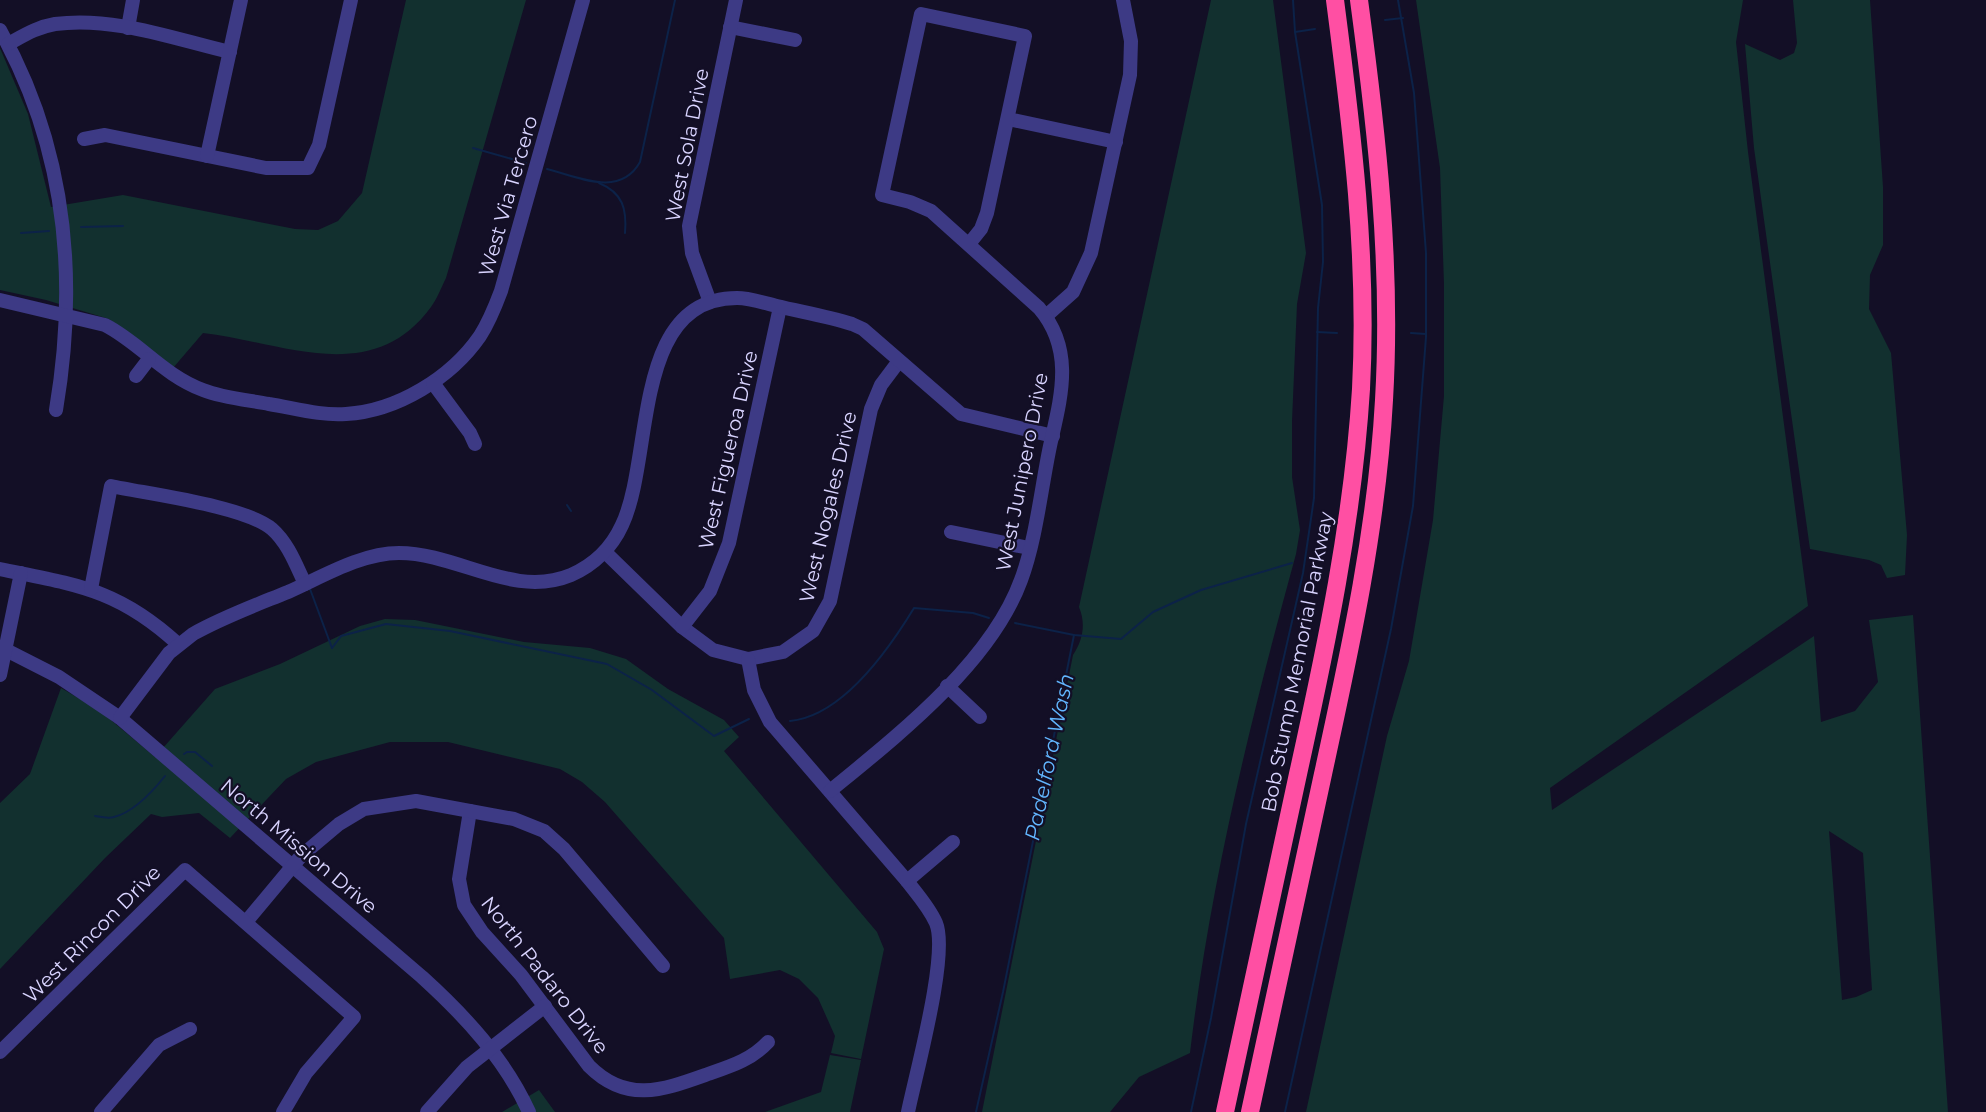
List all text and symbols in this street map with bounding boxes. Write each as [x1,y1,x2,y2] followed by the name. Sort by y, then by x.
[660,66,714,224] street label: West Sola Drive
[474,113,542,279] street label: West Via Tercero
[693,348,763,552] street label: West Figueroa Drive
[991,370,1053,574] street label: West Junipero Drive
[794,409,862,605] street label: West Nogales Drive
[1256,510,1338,814] street label: Bob Stump Memorial Parkway
[1019,671,1079,843] water label: Padelford Wash
[216,773,382,919] street label: North Mission Drive
[18,860,166,1008] street label: West Rincon Drive
[476,892,614,1058] street label: North Padaro Drive

